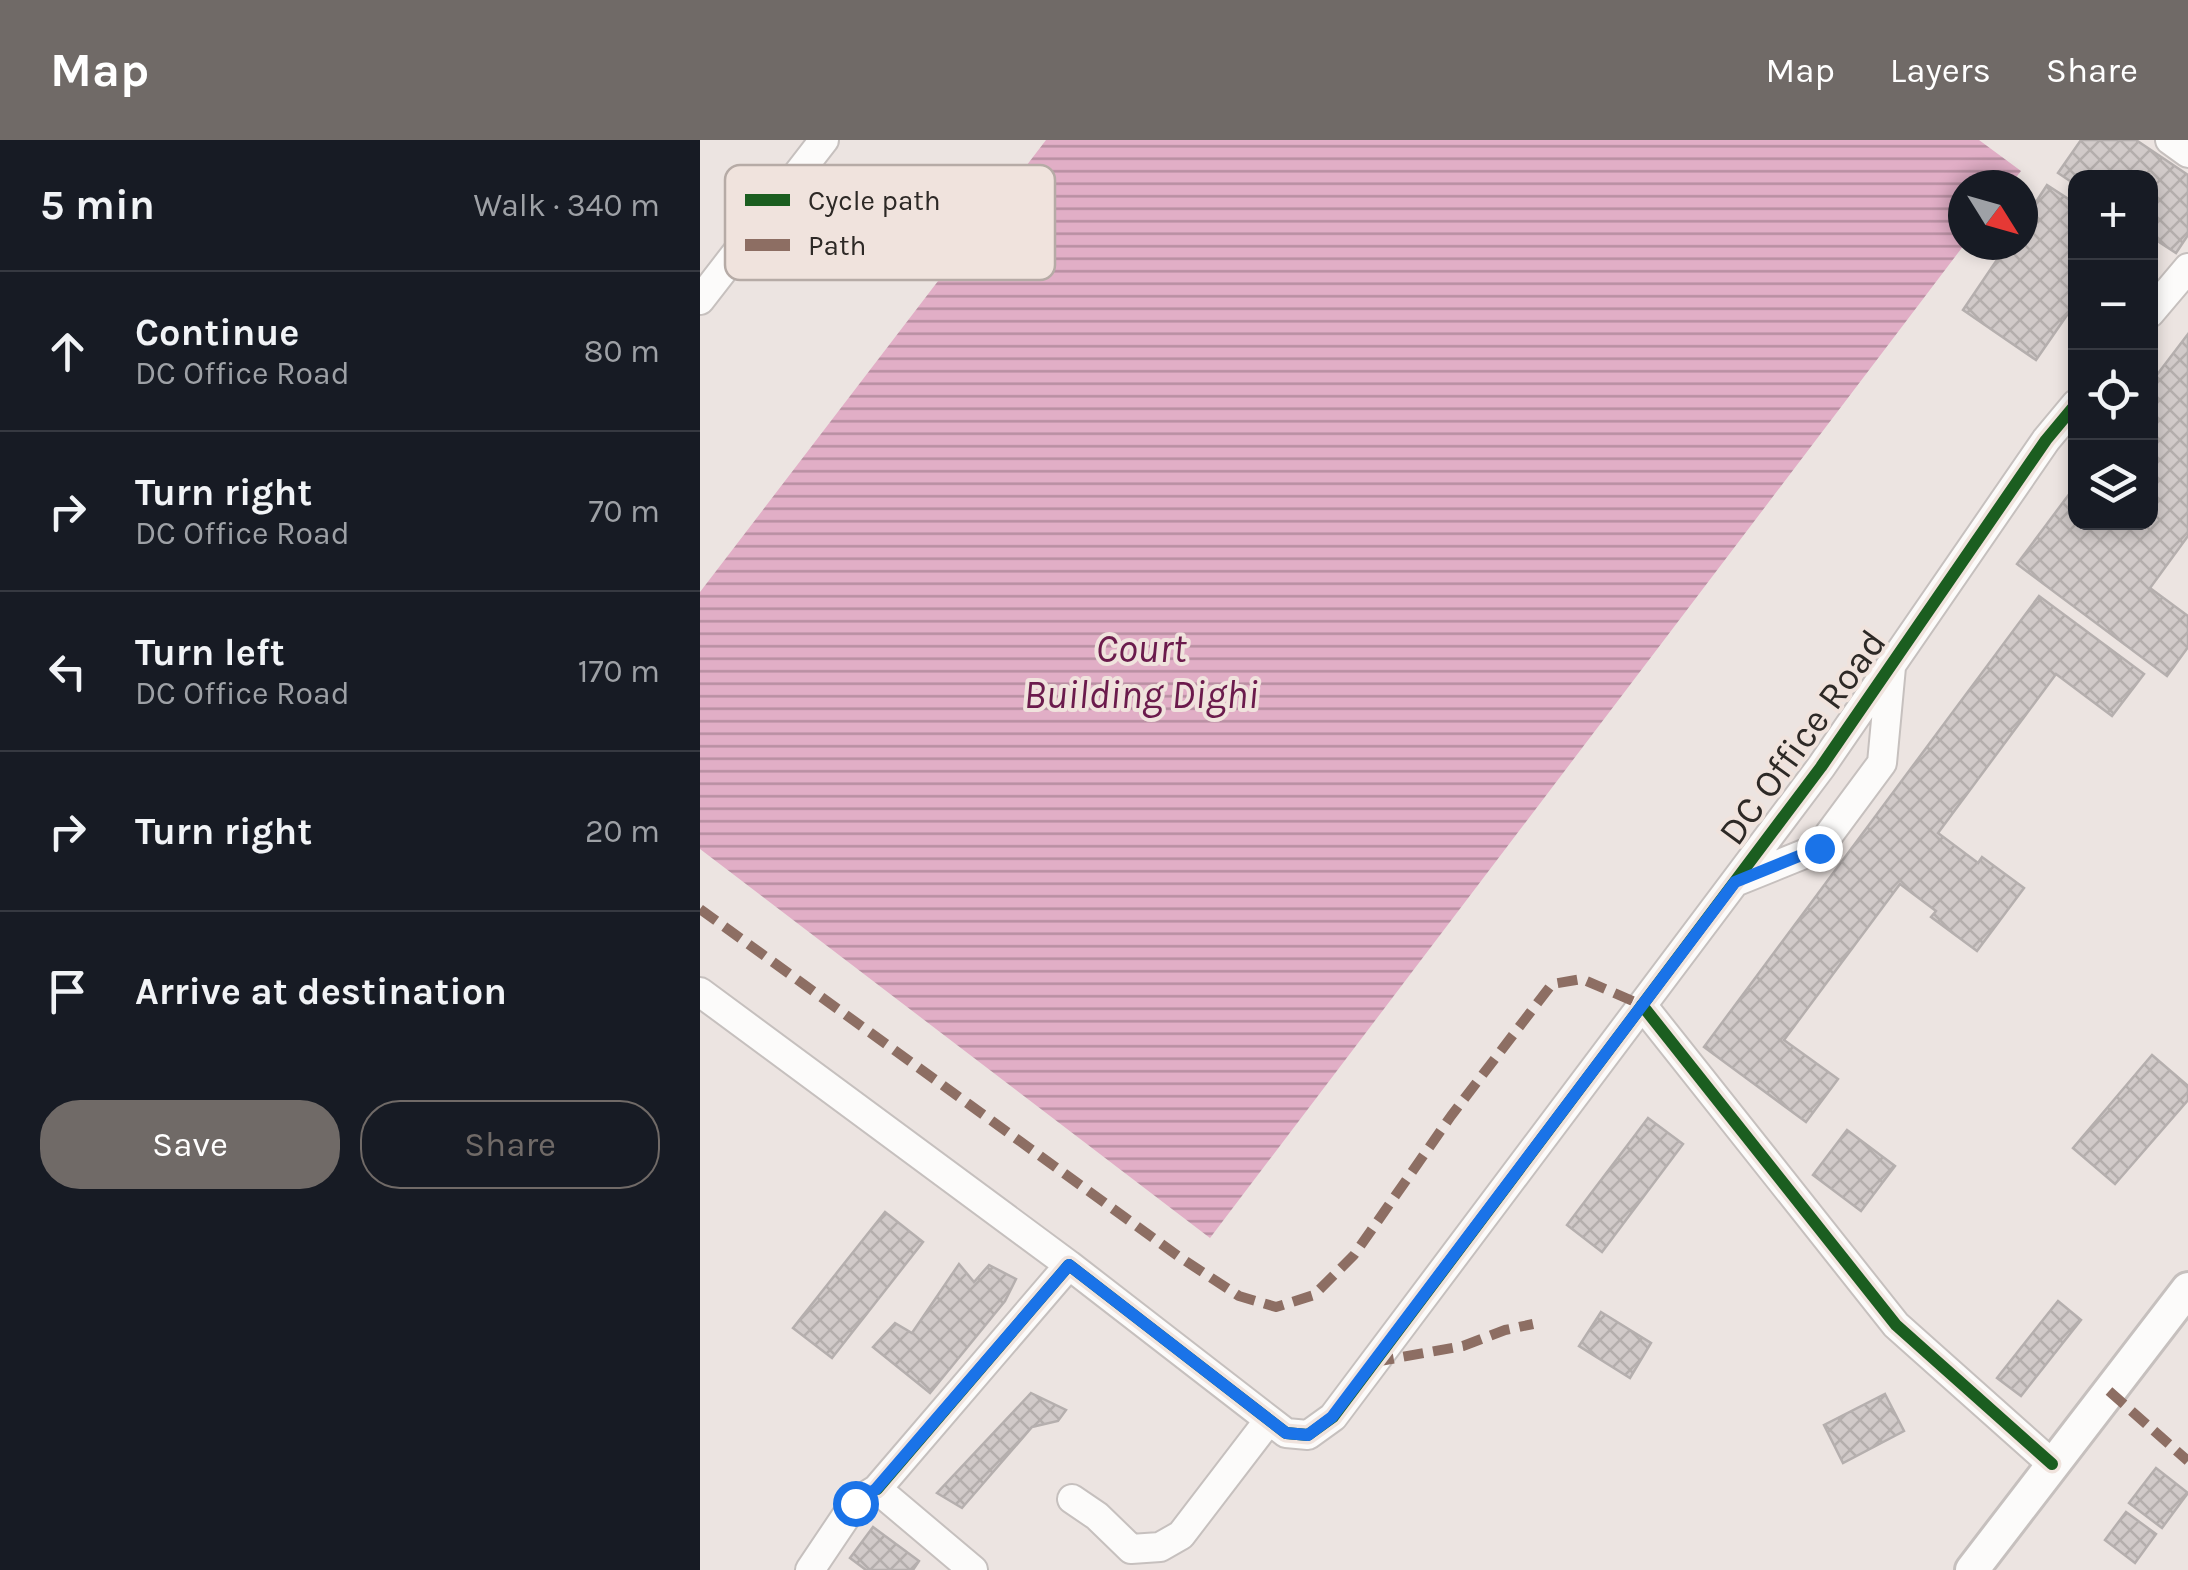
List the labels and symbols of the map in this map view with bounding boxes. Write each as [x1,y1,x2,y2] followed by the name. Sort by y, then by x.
[725,165,1055,280] legend
[1948,170,2038,260] north arrow
[808,184,941,217] text: Cycle path
[808,229,866,262] text: Path
[1709,621,1896,854] street label: DC Office Road
[1023,625,1259,718] water label: Court Building Dighi
[1797,826,1843,872] route end
[833,1481,879,1527] route start

